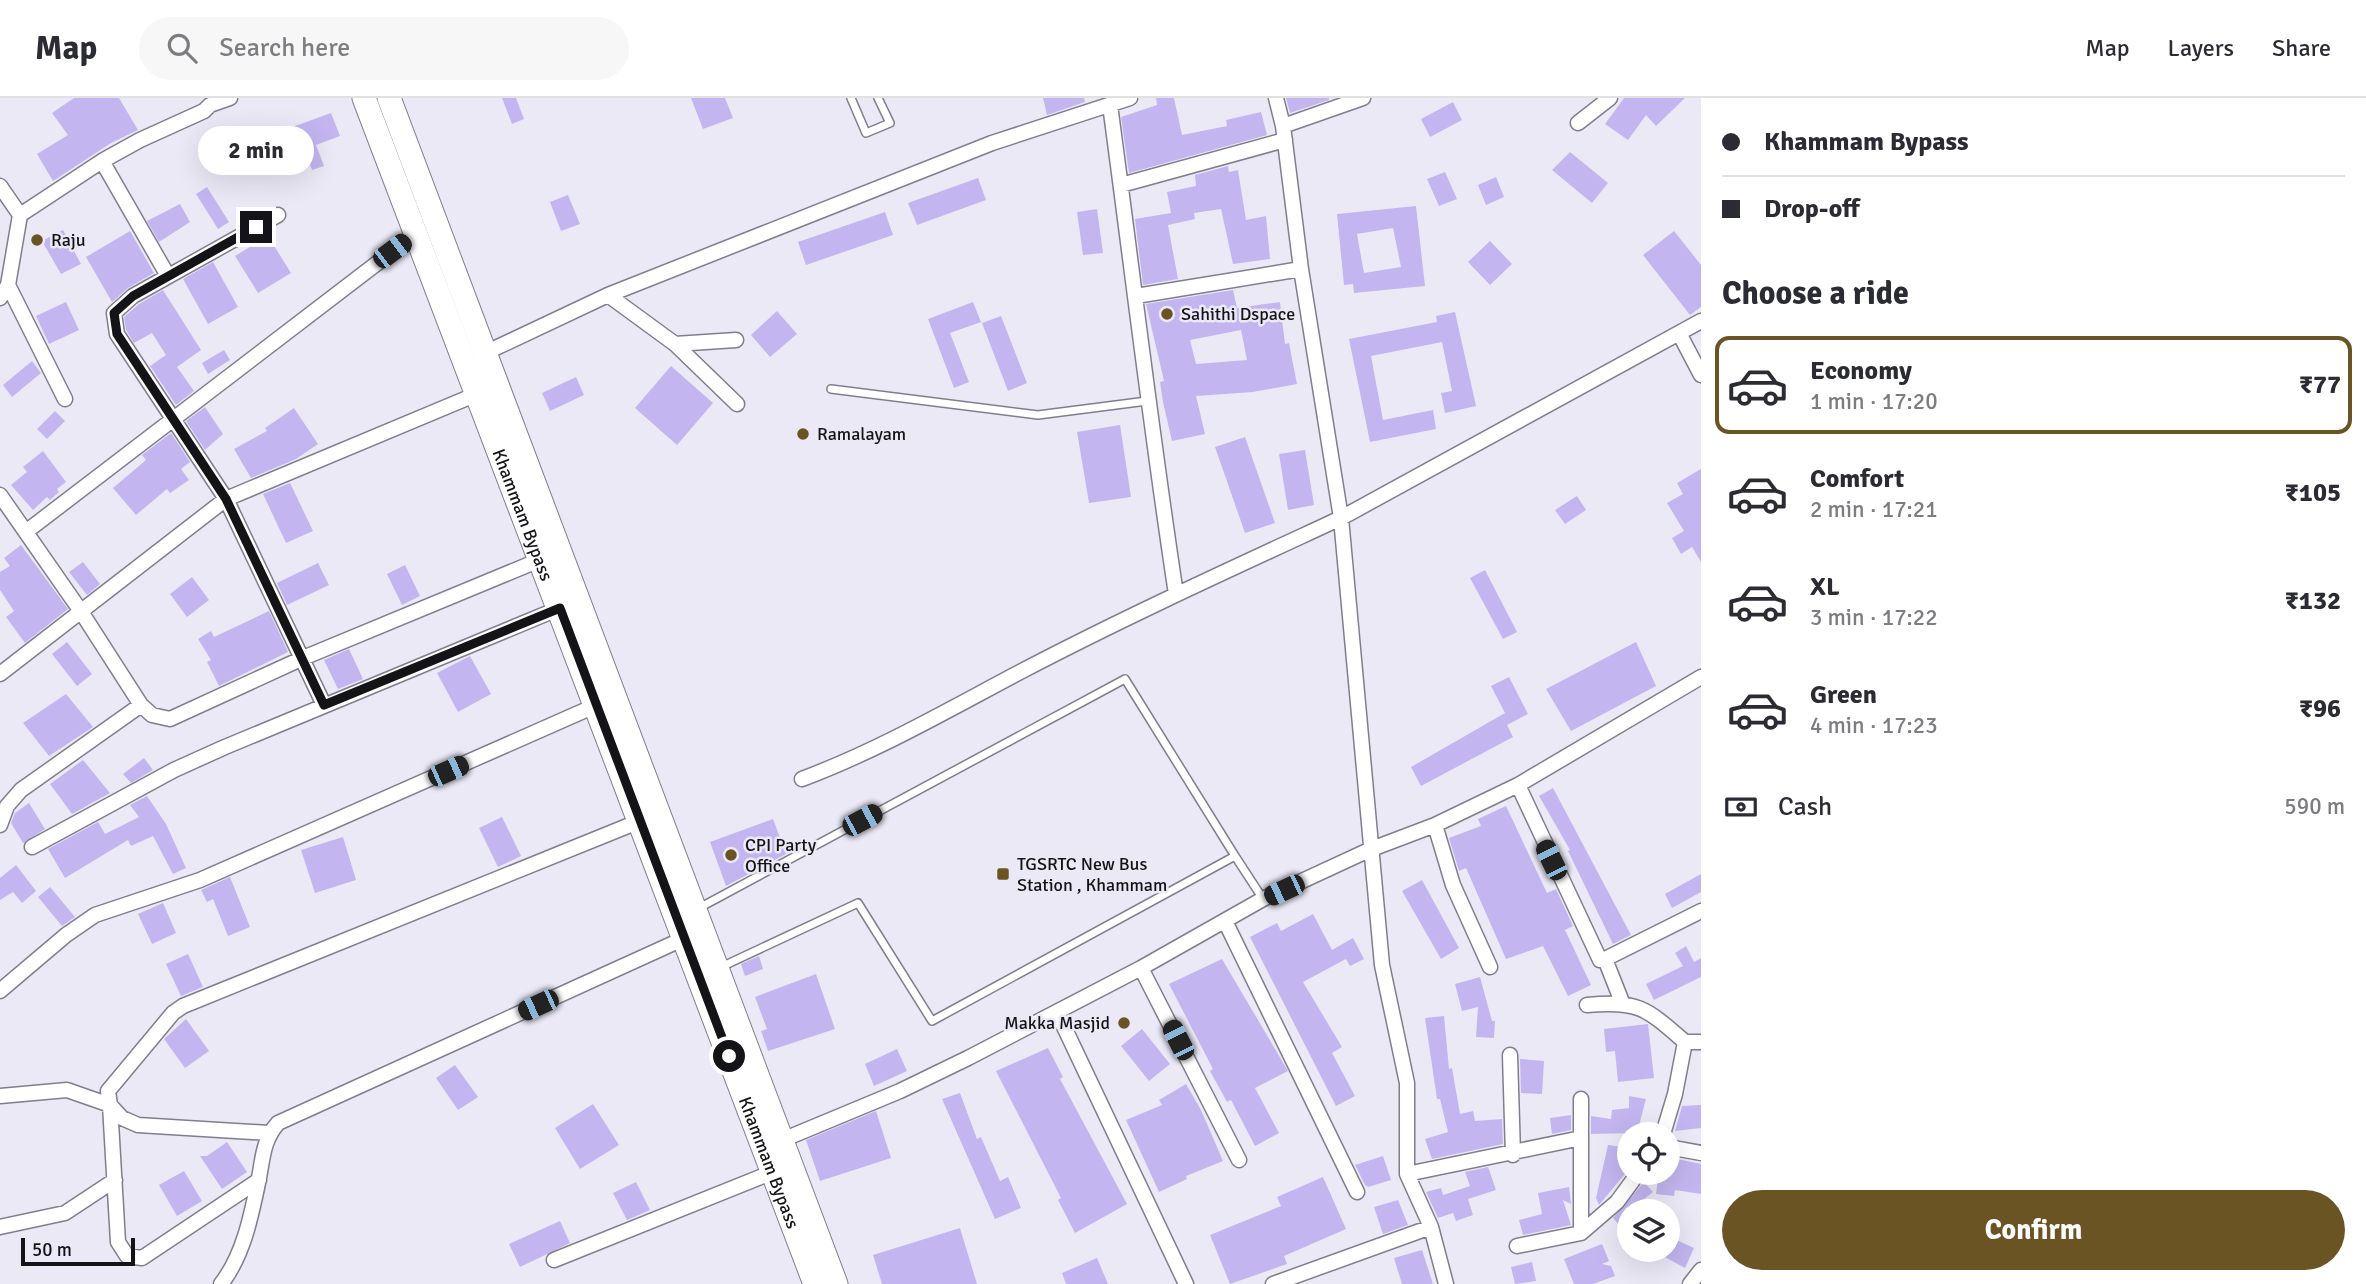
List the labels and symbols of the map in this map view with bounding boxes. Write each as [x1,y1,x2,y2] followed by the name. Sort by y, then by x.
[198,125,314,174] callout: 2 min
[240,211,272,243] route end
[51,229,86,251] place label: Raju
[369,230,416,272] car
[29,232,45,248] marker: Raju
[1181,303,1295,325] place label: Sahithi Dspace
[1159,306,1175,322] marker: Sahithi Dspace
[817,423,906,445] place label: Ramalayam
[795,426,811,442] marker: Ramalayam
[487,446,558,584] street label: Khammam Bypass
[425,753,472,789] car
[839,801,886,839] car
[745,834,817,877] place label: CPI Party Office
[1533,837,1570,883] car
[723,847,739,863] marker: CPI Party Office
[1017,853,1167,896] place label: TGSRTC New Bus Station , Khammam
[995,866,1011,882] marker: TGSRTC New Bus Station , Khammam
[1261,872,1308,908] car
[515,987,562,1023] car
[1004,1012,1110,1034] place label: Makka Masjid
[1116,1015,1132,1031] marker: Makka Masjid
[1160,1017,1197,1063] car
[713,1040,745,1072] route start
[734,1094,804,1232] street label: Khammam Bypass
[21,1235,135,1267] scale bar

